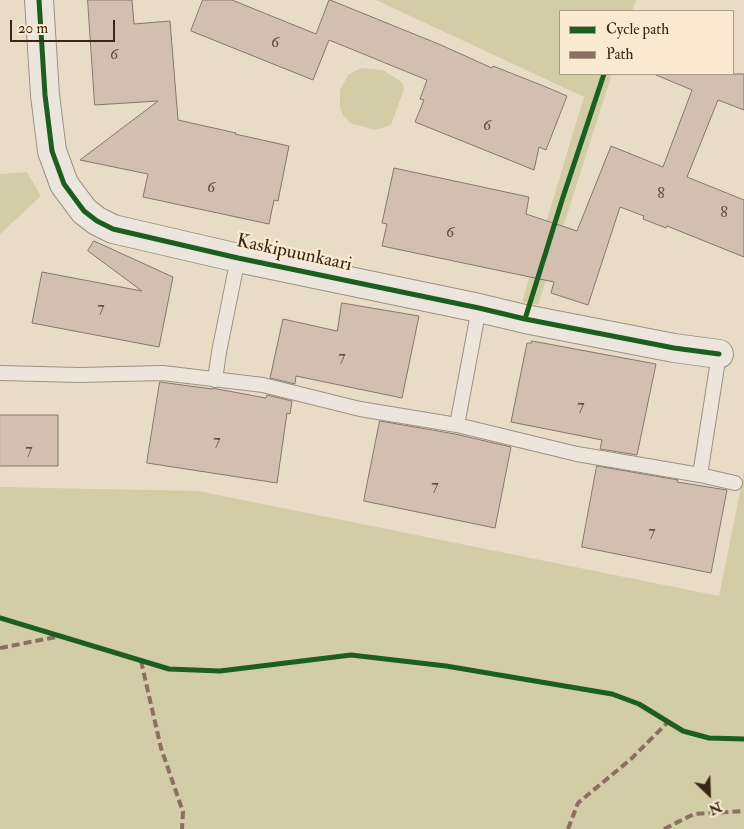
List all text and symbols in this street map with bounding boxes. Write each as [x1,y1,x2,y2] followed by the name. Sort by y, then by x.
[12,10,118,42] scale bar
[559,10,734,75] legend
[18,19,48,38] text: 20 m
[606,20,669,39] text: Cycle path
[271,34,279,54] house number: 6
[606,45,633,64] text: Path
[110,46,118,66] house number: 6
[483,117,491,137] house number: 6
[207,179,215,199] house number: 6
[657,185,665,205] house number: 8
[720,204,728,224] house number: 8
[446,224,454,244] house number: 6
[234,231,354,277] street label: Kaskipuunkaari
[97,299,105,319] house number: 7
[338,348,346,368] house number: 7
[577,397,585,417] house number: 7
[213,432,221,452] house number: 7
[25,441,33,461] house number: 7
[431,477,439,497] house number: 7
[648,523,656,543] house number: 7
[684,769,734,819] north arrow
[706,798,724,818] text: N

